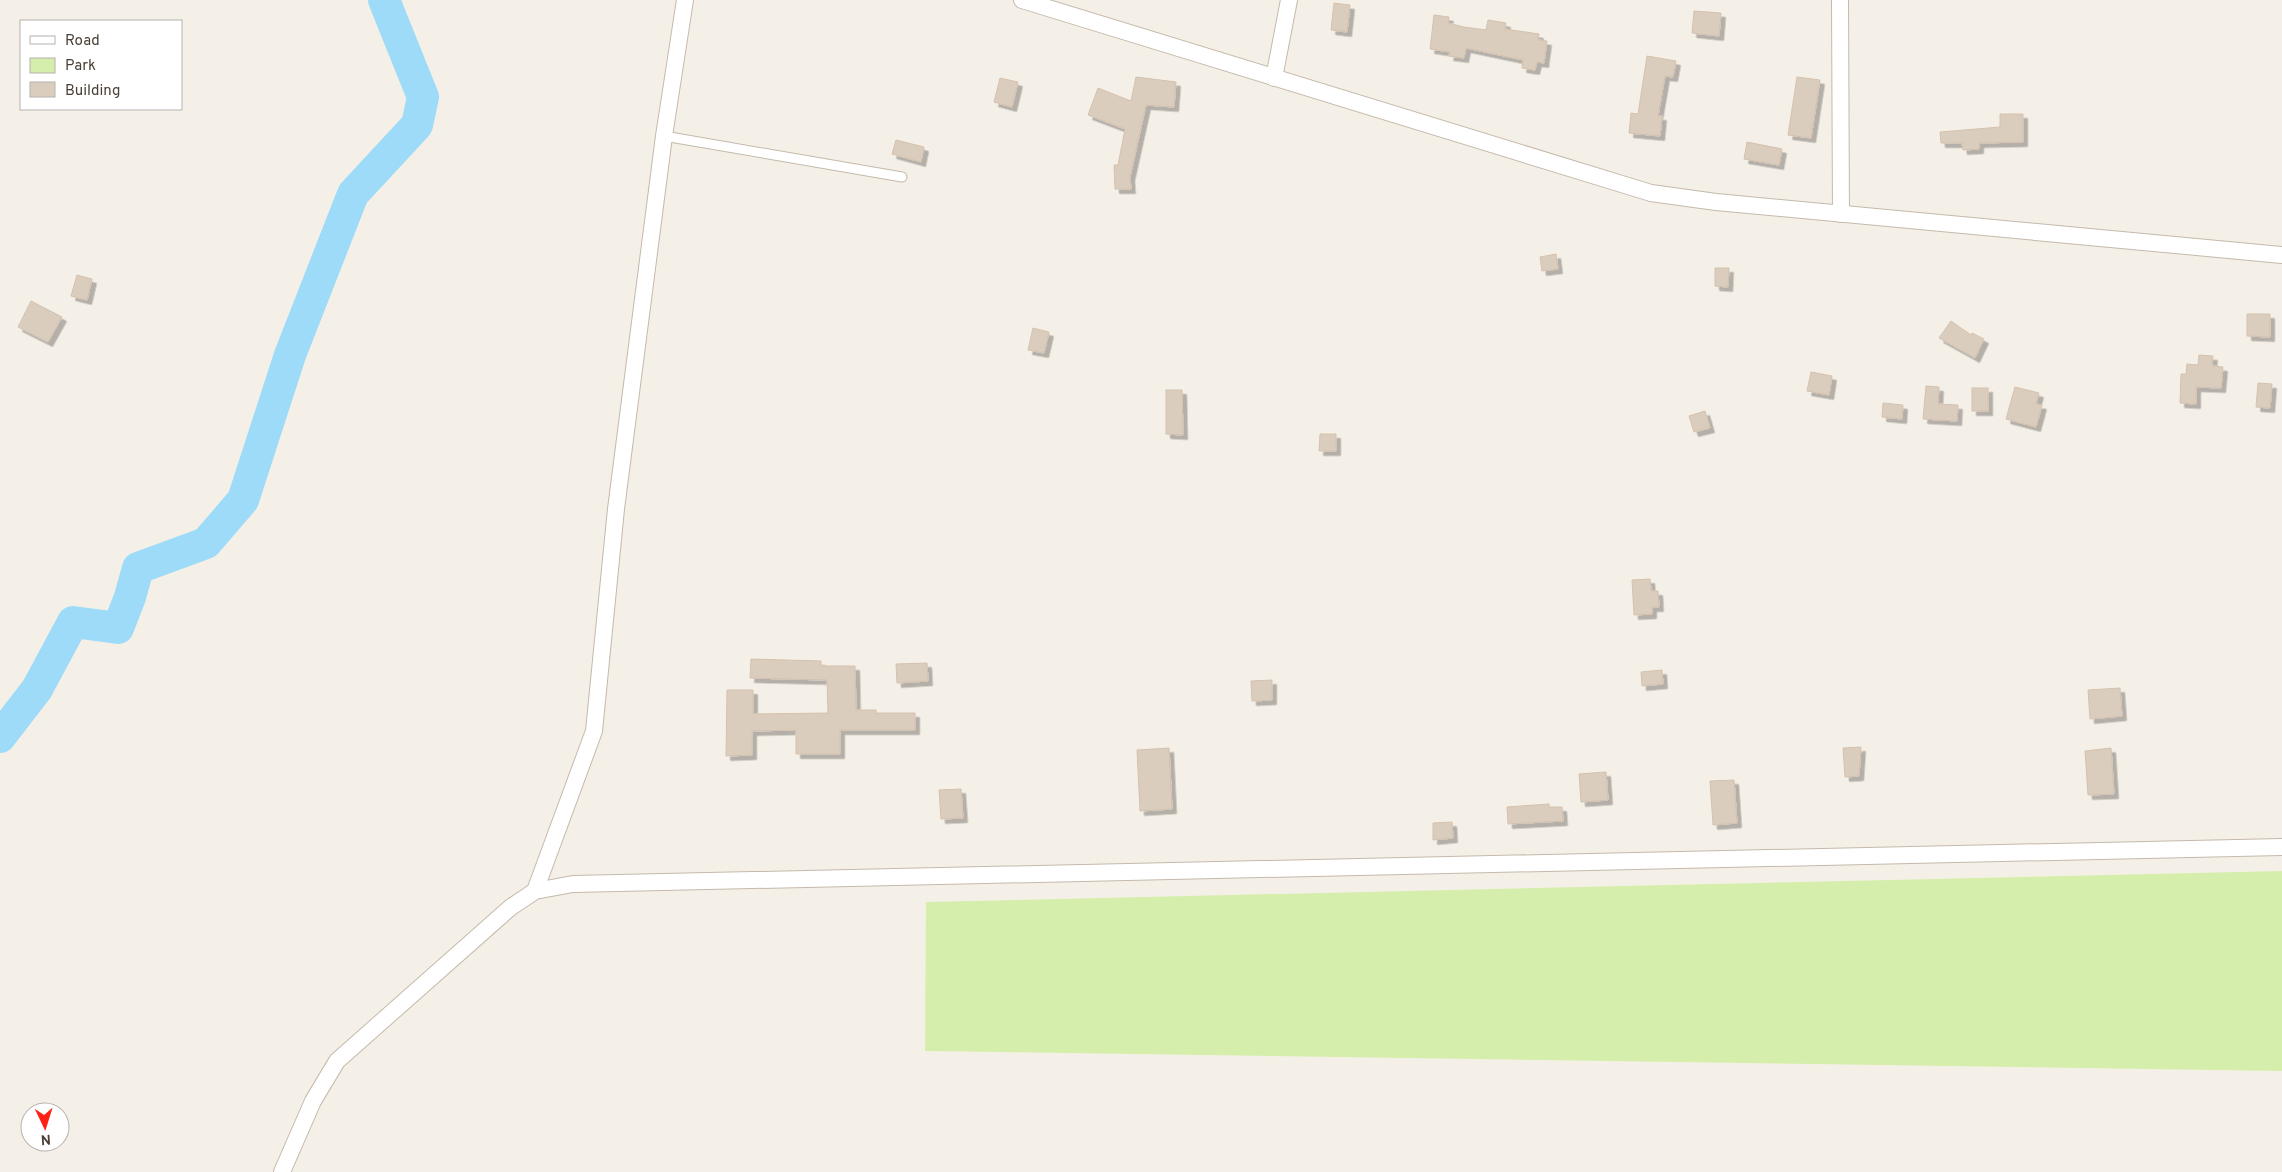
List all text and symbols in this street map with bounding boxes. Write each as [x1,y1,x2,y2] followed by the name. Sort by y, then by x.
[20,20,182,110] legend
[65,32,100,51] text: Road
[65,57,96,76] text: Park
[65,82,120,101] text: Building
[20,1102,70,1152] north arrow
[40,1130,51,1147] text: N

